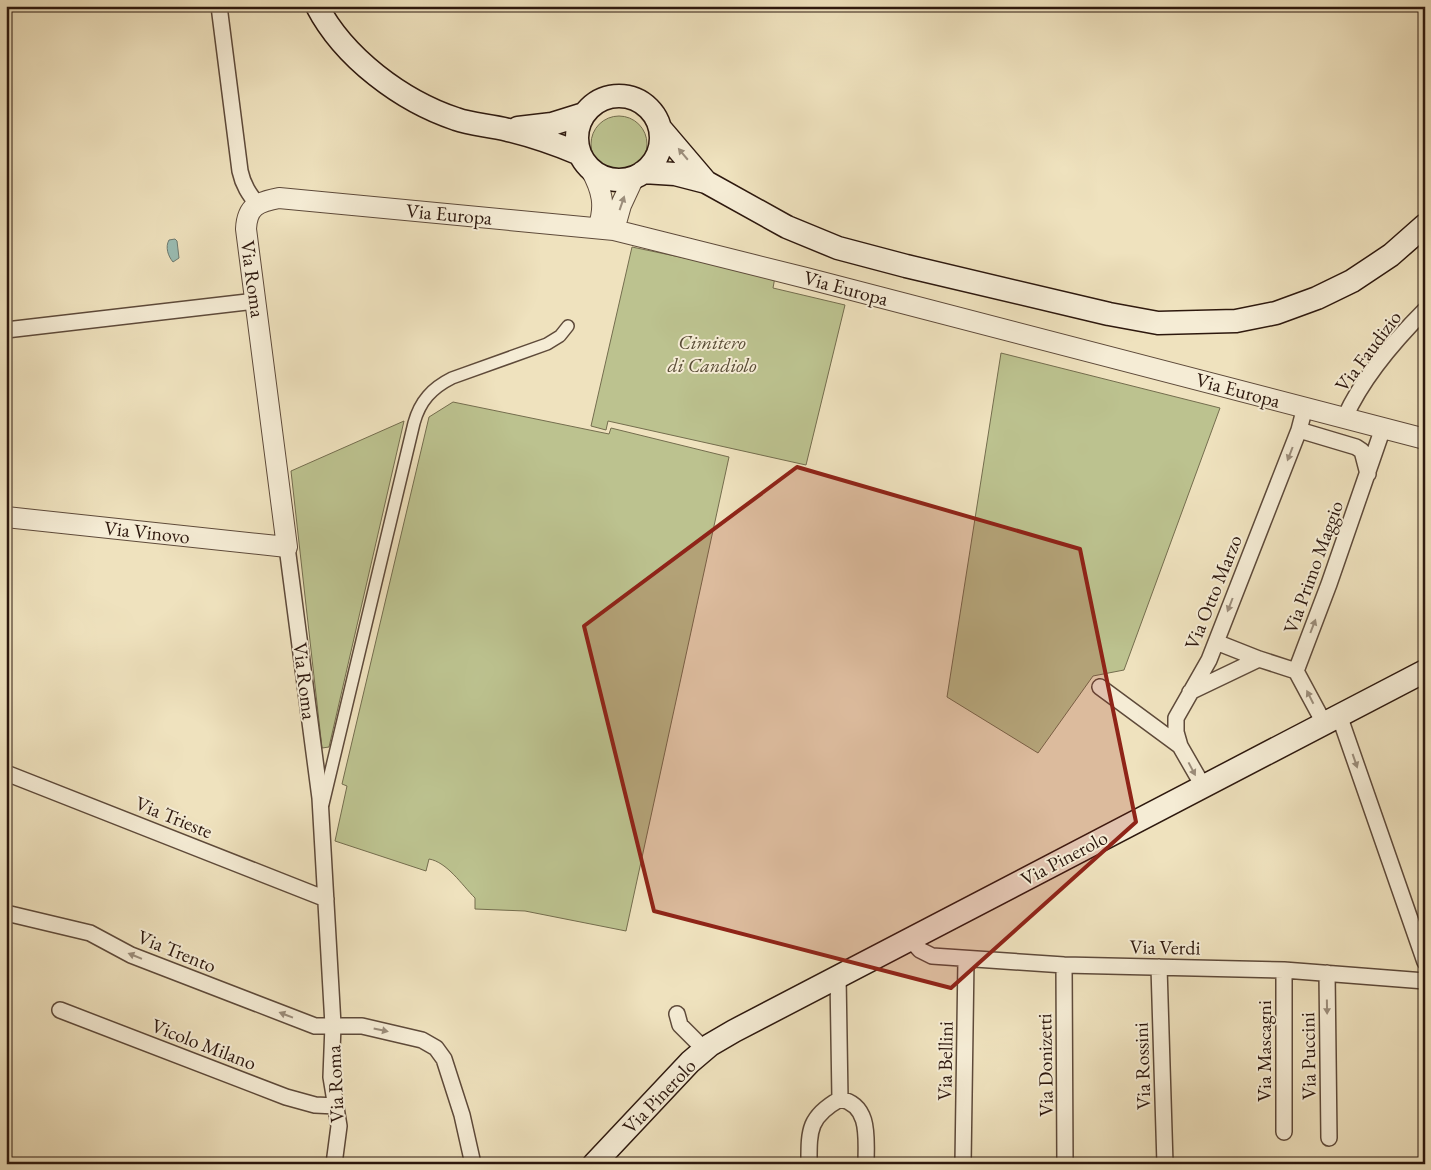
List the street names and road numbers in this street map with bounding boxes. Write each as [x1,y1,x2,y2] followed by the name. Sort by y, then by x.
[405,197,493,231] street label: Via Europa
[235,239,271,319] street label: Via Roma
[801,264,891,312] street label: Via Europa
[1329,305,1407,397] street label: Via Faudizio
[1193,366,1283,414] street label: Via Europa
[1277,497,1349,637] street label: Via Primo Maggio
[103,515,191,549] street label: Via Vinovo
[1178,531,1248,653] street label: Via Otto Marzo
[287,641,323,721] street label: Via Roma
[131,790,217,844] street label: Via Trieste
[1016,824,1112,892] street label: Via Pinerolo
[134,923,220,979] street label: Via Trento
[1129,933,1201,961] street label: Via Verdi
[1251,1000,1277,1102] street label: Via Mascagni
[148,1012,260,1076] street label: Vicolo Milano
[1294,1012,1322,1100] street label: Via Puccini
[1031,1013,1059,1117] street label: Via Donizetti
[931,1021,959,1101] street label: Via Bellini
[1127,1022,1157,1110] street label: Via Rossini
[320,1045,350,1123] street label: Via Roma
[617,1053,701,1139] street label: Via Pinerolo

